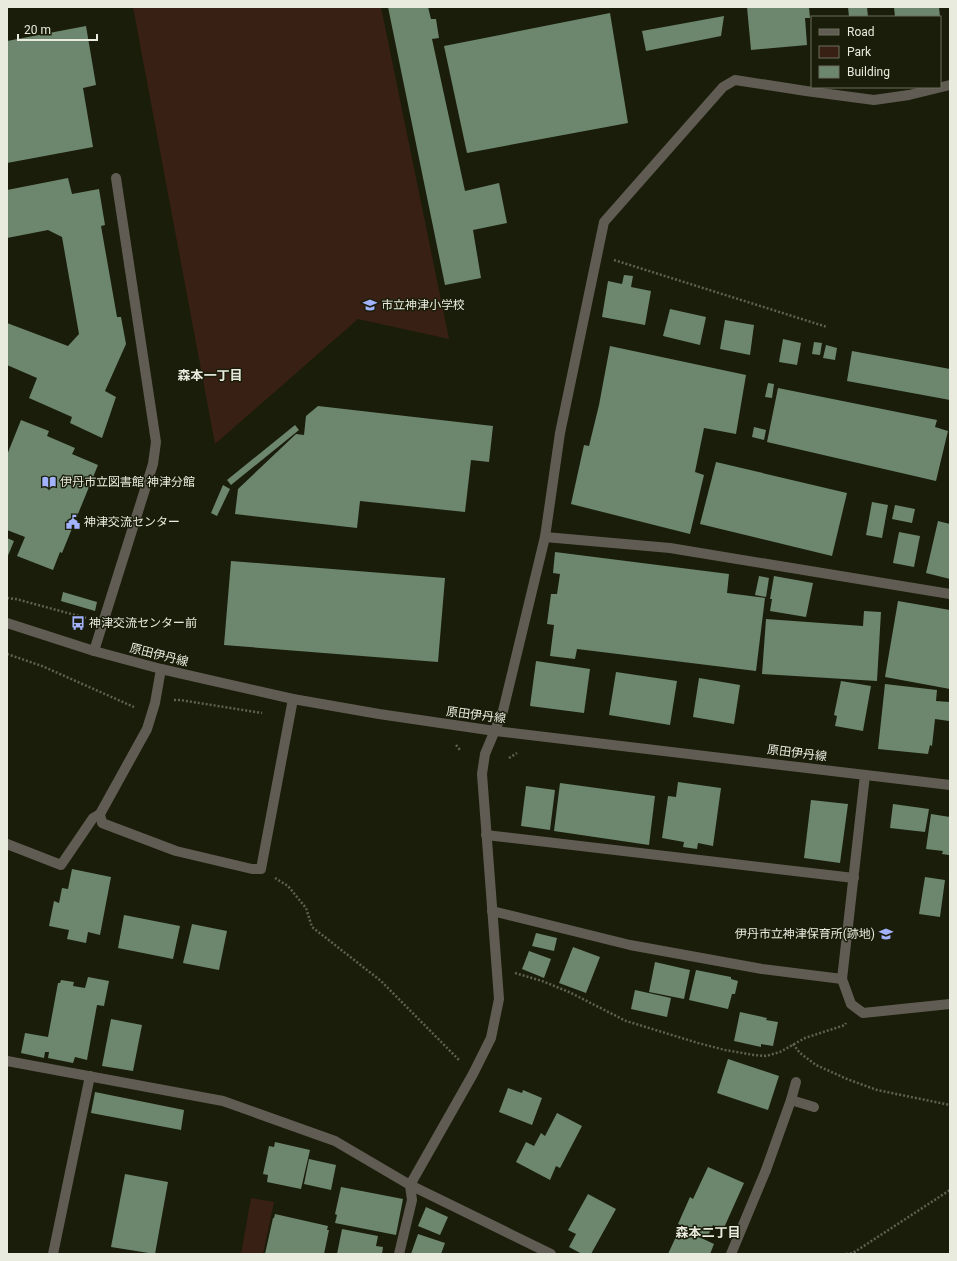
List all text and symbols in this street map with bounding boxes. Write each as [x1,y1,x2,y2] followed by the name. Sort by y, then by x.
[18,16,97,42] scale bar
[811,16,941,88] legend
[24,23,51,37] text: 20 m
[847,25,875,39] text: Road
[847,45,872,59] text: Park
[847,65,890,79] text: Building
[362,297,378,313] school or university icon: 市立神津小学校
[381,298,465,312] place label: 市立神津小学校
[177,368,243,383] district label: 森本一丁目
[41,474,57,490] library icon: 伊丹市立図書館 神津分館
[60,475,195,489] place label: 伊丹市立図書館 神津分館
[65,514,81,530] public building icon: 神津交流センター
[84,515,180,529] place label: 神津交流センター
[70,615,86,631] bus stop icon: 神津交流センター前
[89,616,197,630] place label: 神津交流センター前
[128,641,190,669] street label: 原田伊丹線
[445,704,507,726] street label: 原田伊丹線
[766,742,828,764] street label: 原田伊丹線
[878,926,894,942] school or university icon: 伊丹市立神津保育所(跡地)
[735,927,875,941] place label: 伊丹市立神津保育所(跡地)
[675,1225,741,1240] district label: 森本二丁目

